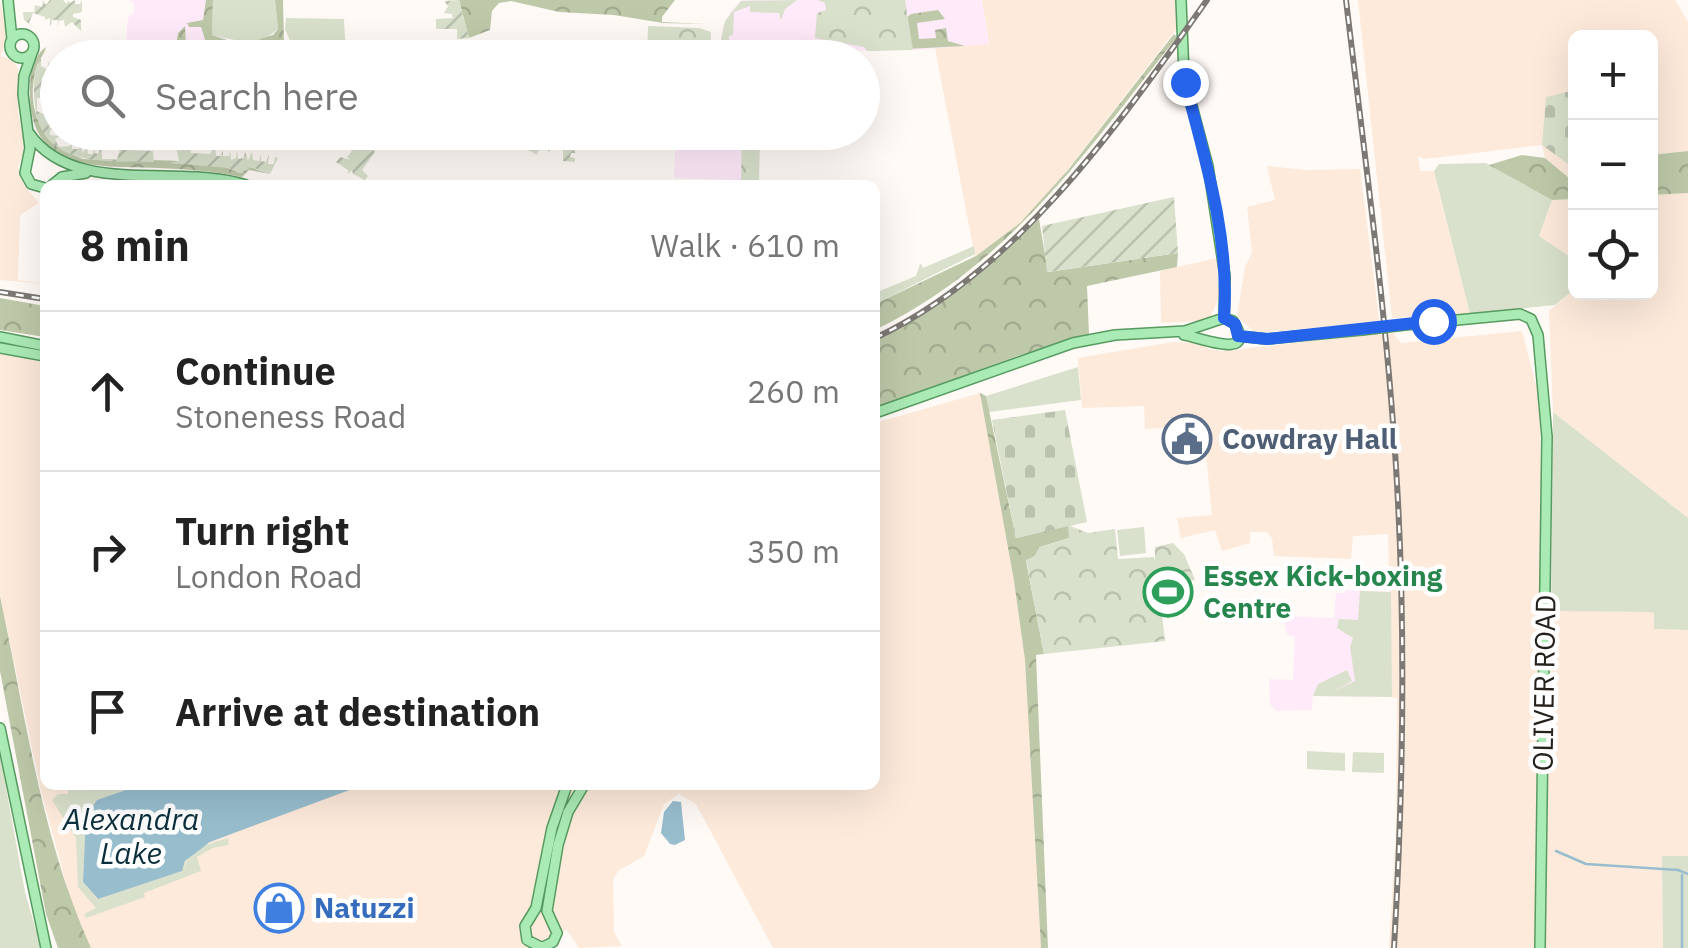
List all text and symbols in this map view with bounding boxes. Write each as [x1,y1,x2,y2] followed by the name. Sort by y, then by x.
[1568,30,1658,300] map controls
[1568,30,1658,120] button: +
[40,40,880,150] search box
[1163,60,1209,106] route end
[75,68,130,123] icon: search
[155,71,359,120] text: Search here
[1568,120,1658,210] button: −
[1568,210,1658,300] button: locate
[80,218,190,273] text: 8 min
[651,224,840,266] text: Walk · 610 m
[1411,299,1457,345] route start
[175,346,336,395] text: Continue
[80,364,135,419] icon: ahead
[747,370,840,412] text: 260 m
[175,395,406,437] text: Stoneness Road
[1161,413,1213,465] public building icon: Cowdray Hall
[1222,420,1397,457] place label: Cowdray Hall
[175,506,350,555] text: Turn right
[80,524,135,579] icon: right
[747,530,840,572] text: 350 m
[175,555,363,597] text: London Road
[1203,557,1443,626] place label: Essex Kick-boxing Centre
[1142,566,1194,618] sports icon: Essex Kick-boxing Centre
[1523,594,1564,772] street label: OLIVER ROAD
[80,684,135,739] icon: arrive
[175,687,540,736] text: Arrive at destination
[62,799,199,872] water label: Alexandra Lake
[253,882,305,934] shop icon: Natuzzi
[314,889,414,926] place label: Natuzzi

